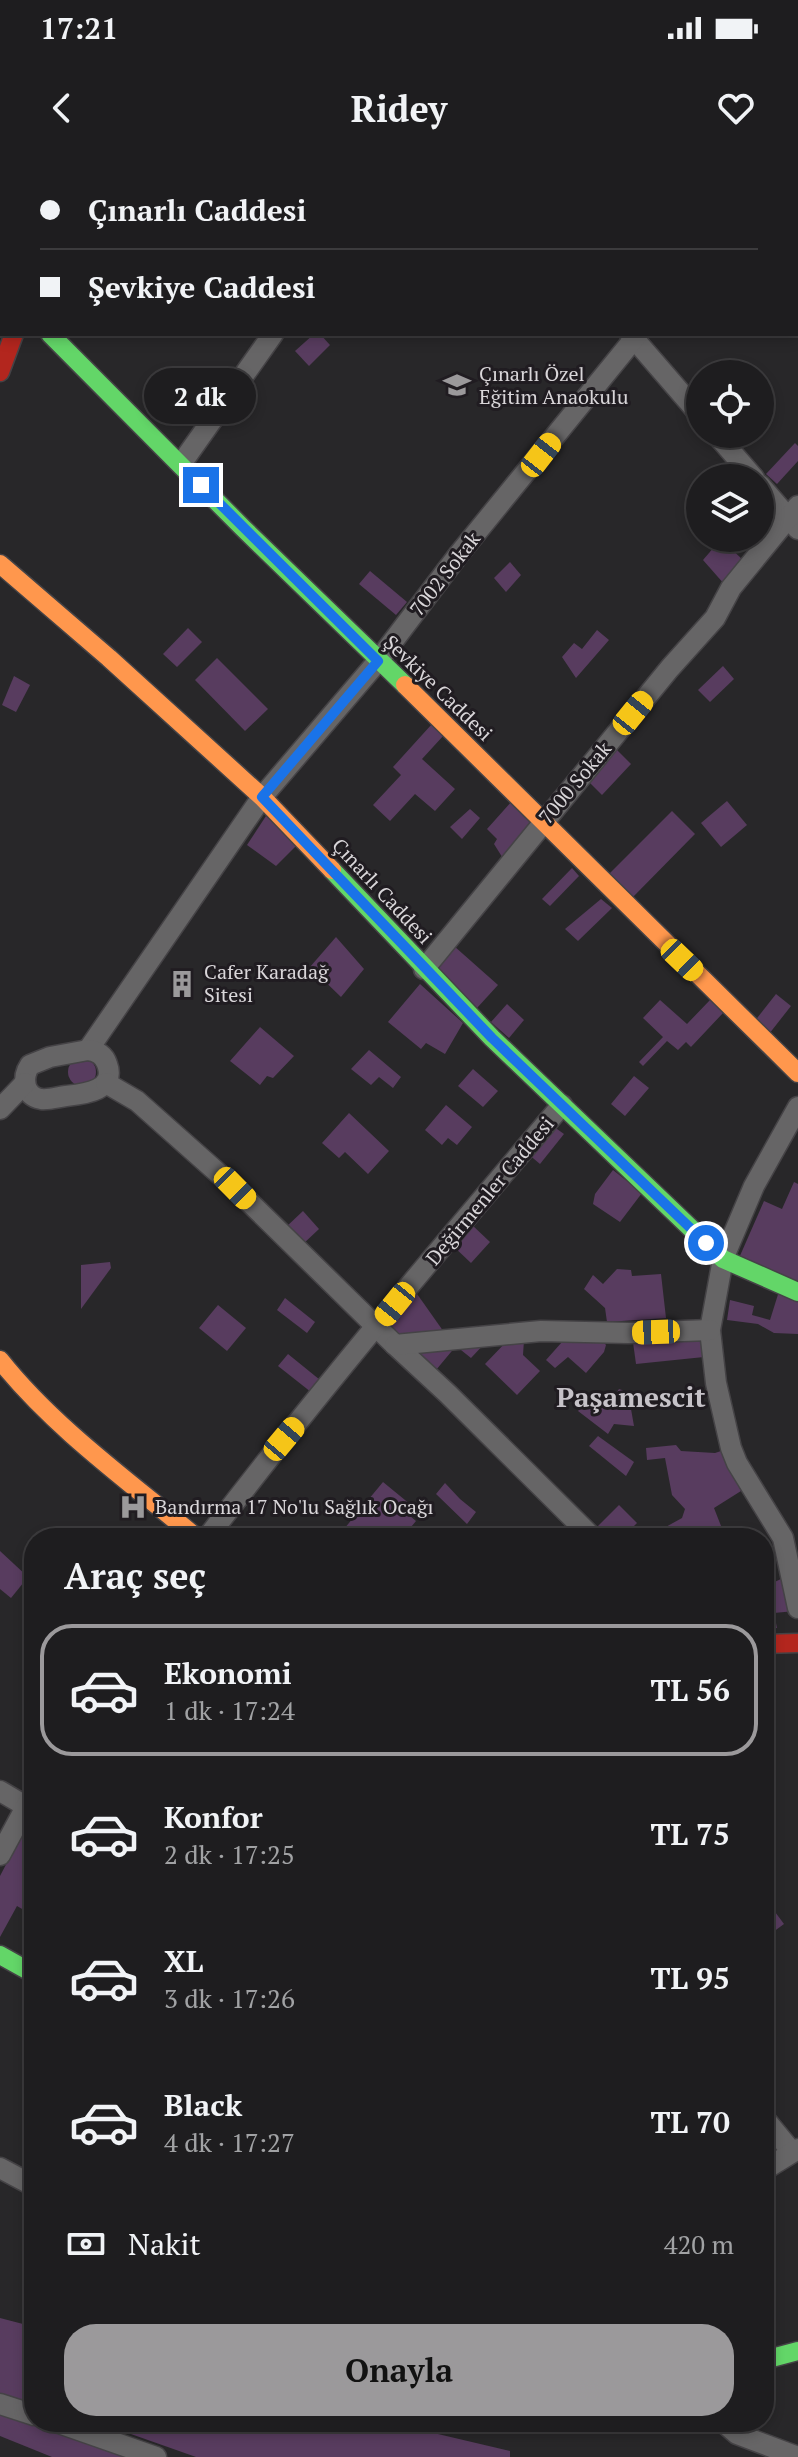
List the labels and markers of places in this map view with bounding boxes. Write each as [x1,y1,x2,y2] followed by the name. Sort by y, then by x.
[479,360,628,410] place label: Çınarlı Özel Eğitim Anaokulu
[442,370,472,400] school or university icon: Çınarlı Özel Eğitim Anaokulu
[204,958,329,1008] place label: Cafer Karadağ Sitesi
[167,969,197,999] building icon: Cafer Karadağ Sitesi
[118,1492,148,1522] hospital icon: Bandırma 17 No'lu Sağlık Ocağı
[155,1493,434,1520] place label: Bandırma 17 No'lu Sağlık Ocağı

